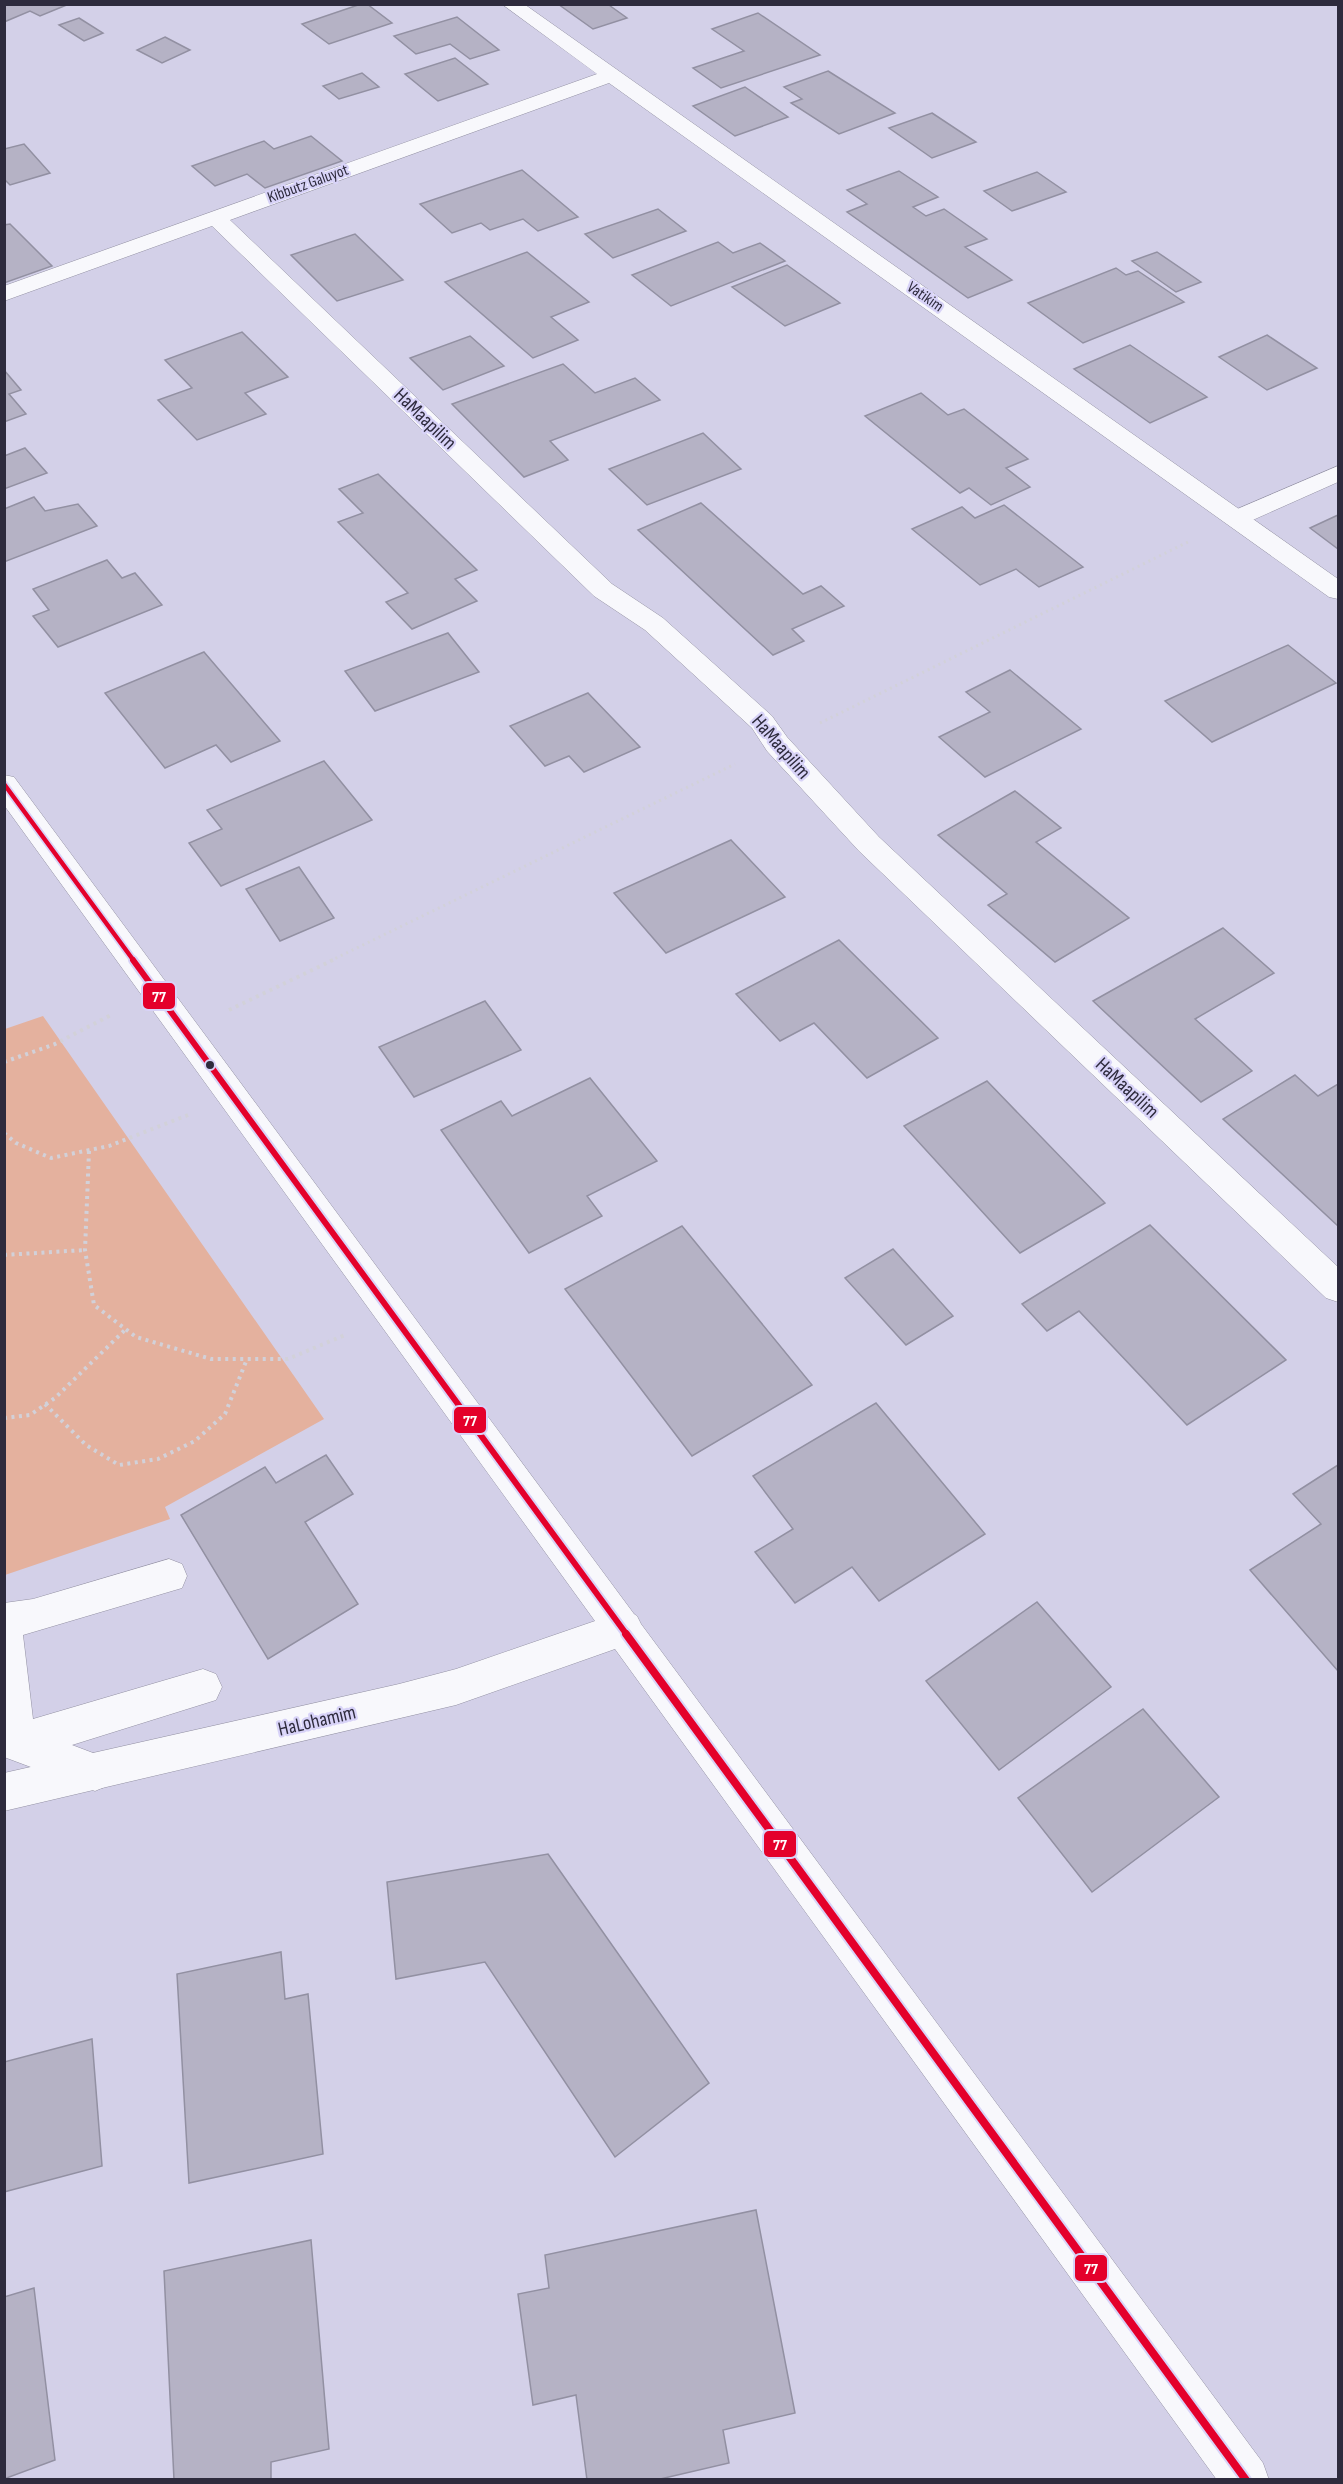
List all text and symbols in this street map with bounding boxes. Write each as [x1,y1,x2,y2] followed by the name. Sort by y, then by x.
[265,161,351,207] street label: Kibbutz Galuyot
[903,278,947,316] street label: Vatikim
[389,383,461,455] street label: HaMaapilim
[746,710,816,784] street label: HaMaapilim
[142,982,176,1010] line badge: 77
[152,988,166,1007] text: 77
[1090,1053,1164,1123] street label: HaMaapilim
[204,1059,216,1071] unlabelled marker
[453,1406,487,1434] line badge: 77
[463,1412,477,1431] text: 77
[276,1700,358,1742] street label: HaLohamim
[763,1830,797,1858] line badge: 77
[773,1836,787,1855] text: 77
[1074,2254,1108,2282] line badge: 77
[1084,2260,1098,2279] text: 77

